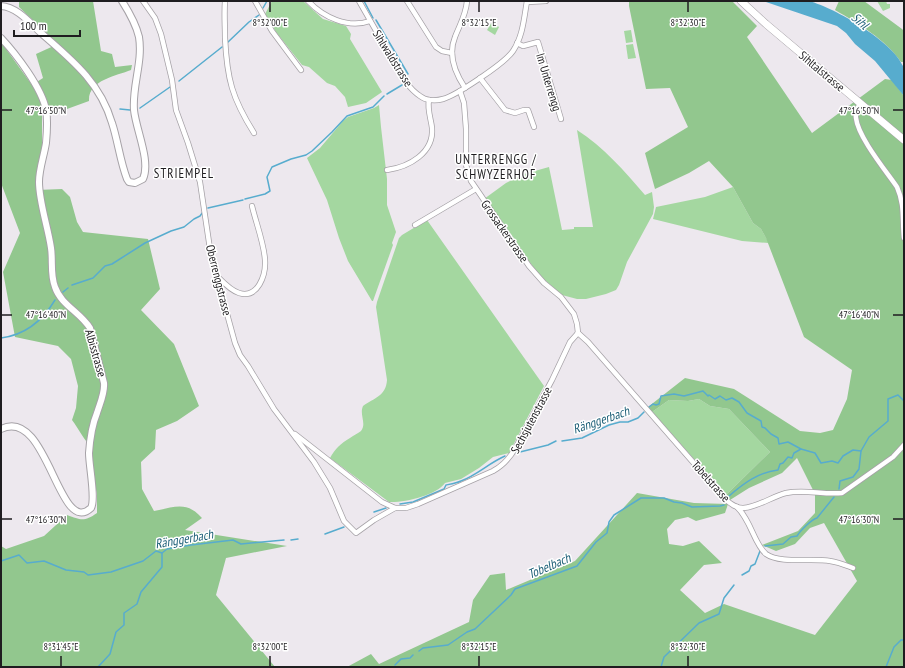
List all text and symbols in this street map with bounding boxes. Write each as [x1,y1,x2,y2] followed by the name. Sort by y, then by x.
[848,9,874,34] water label: Sihl
[14,12,80,38] scale bar
[253,16,287,29] text: 8°32'00"E
[462,16,496,29] text: 8°32'15"E
[671,16,705,29] text: 8°32'30"E
[20,18,47,33] text: 100 m
[370,27,416,89] street label: Sihlwaldstrasse
[796,48,848,95] street label: Sihltalstrasse
[533,51,565,113] street label: Im Unterrengg
[26,104,66,117] text: 47°16'50"N
[839,104,879,117] text: 47°16'50"N
[455,151,537,183] district label: UNTERRENGG / SCHWYZERHOF
[154,165,214,182] district label: STRIEMPEL
[478,197,532,265] street label: Grossackerstrasse
[203,243,235,317] street label: Oberrenggstrasse
[26,308,66,321] text: 47°16'40"N
[839,308,879,321] text: 47°16'40"N
[82,327,110,379] street label: Albisstrasse
[507,384,555,456] street label: Sechsjutenstrasse
[571,402,633,438] water label: Ränggerbach
[688,457,734,505] street label: Tobelstrasse
[26,513,66,526] text: 47°16'30"N
[839,513,879,526] text: 47°16'30"N
[154,525,216,552] water label: Ränggerbach
[525,549,574,583] water label: Tobelbach
[44,640,78,653] text: 8°31'45"E
[253,640,287,653] text: 8°32'00"E
[462,640,496,653] text: 8°32'15"E
[671,640,705,653] text: 8°32'30"E

